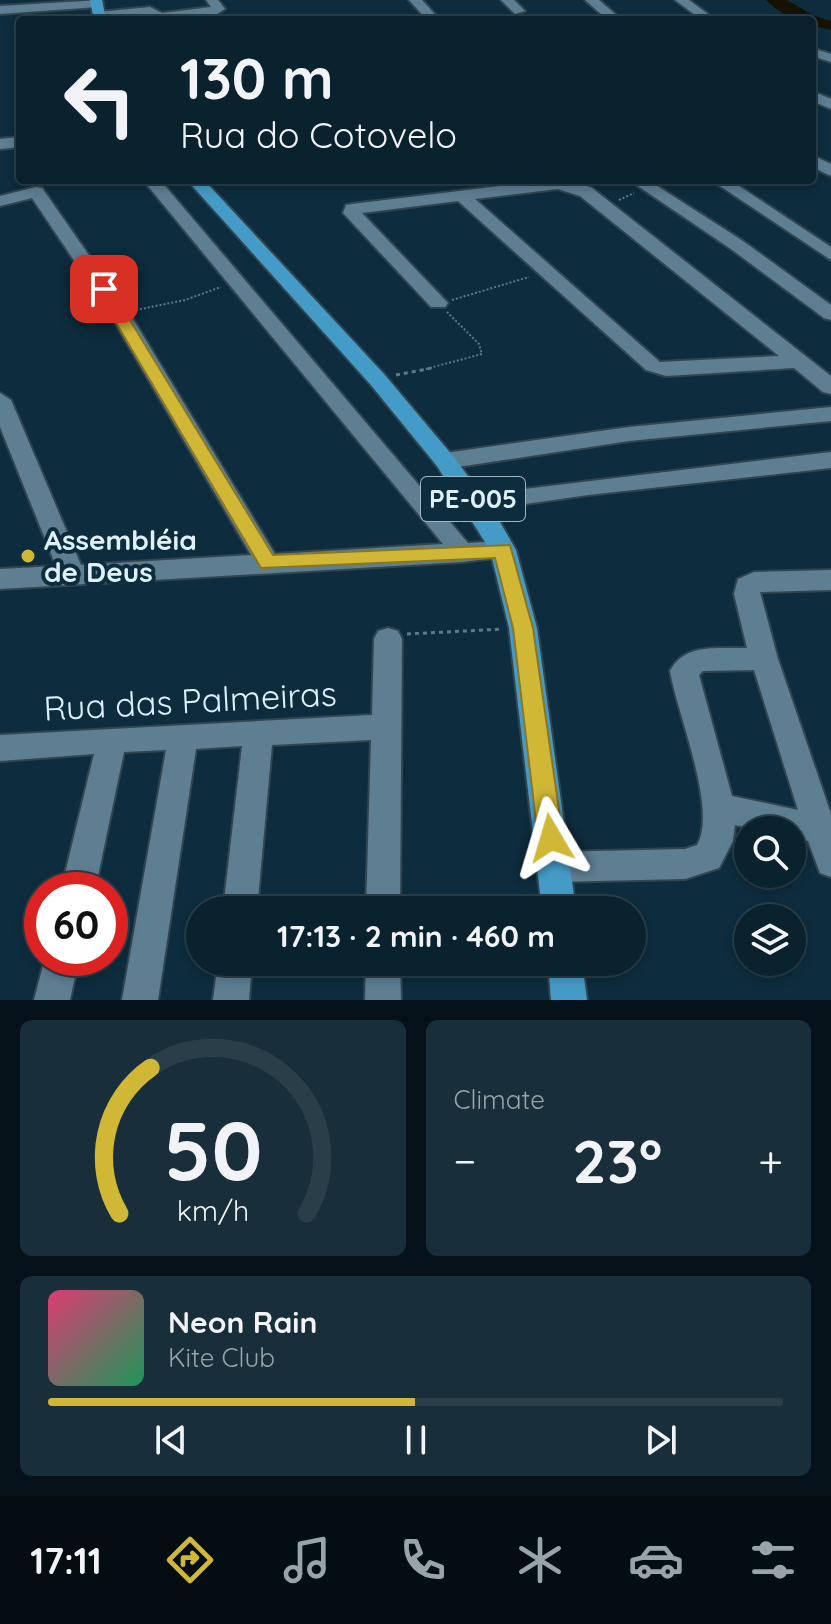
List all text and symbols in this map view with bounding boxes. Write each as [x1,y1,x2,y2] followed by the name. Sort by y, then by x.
[180,43,334,113] text: 130 m
[48,48,152,152] icon: left
[180,112,457,157] text: Rua do Cotovelo
[70,255,138,323] pin
[82,267,126,311] icon: arrive
[421,477,525,521] road number: PE-005
[44,522,197,589] place label: Assembléia de Deus
[19,547,37,565] marker: Assembléia de Deus
[42,671,338,730] street label: Rua das Palmeiras
[509,796,593,880] position arrow
[734,816,806,976] map controls
[734,816,806,888] button: search
[24,872,128,976] speed limit sign: 60
[734,904,806,976] button: layers
[277,917,555,955] text: 17:13 · 2 min · 460 m
[454,1083,545,1116] text: Climate
[163,1097,262,1201] text: 50
[572,1123,662,1198] text: 23°
[454,1133,476,1188] text: −
[758,1133,783,1188] text: +
[176,1192,249,1228] text: km/h
[168,1303,317,1341] text: Neon Rain
[168,1341,275,1374] text: Kite Club
[149,1418,193,1462] icon: previous
[394,1418,438,1462] icon: pause
[639,1418,683,1462] icon: next
[162,1532,218,1588] icon: directions
[279,1532,335,1588] icon: music
[395,1532,451,1588] icon: phone
[512,1532,568,1588] icon: climate
[628,1532,684,1588] icon: car
[745,1532,801,1588] icon: filters
[30,1538,102,1583] text: 17:11

